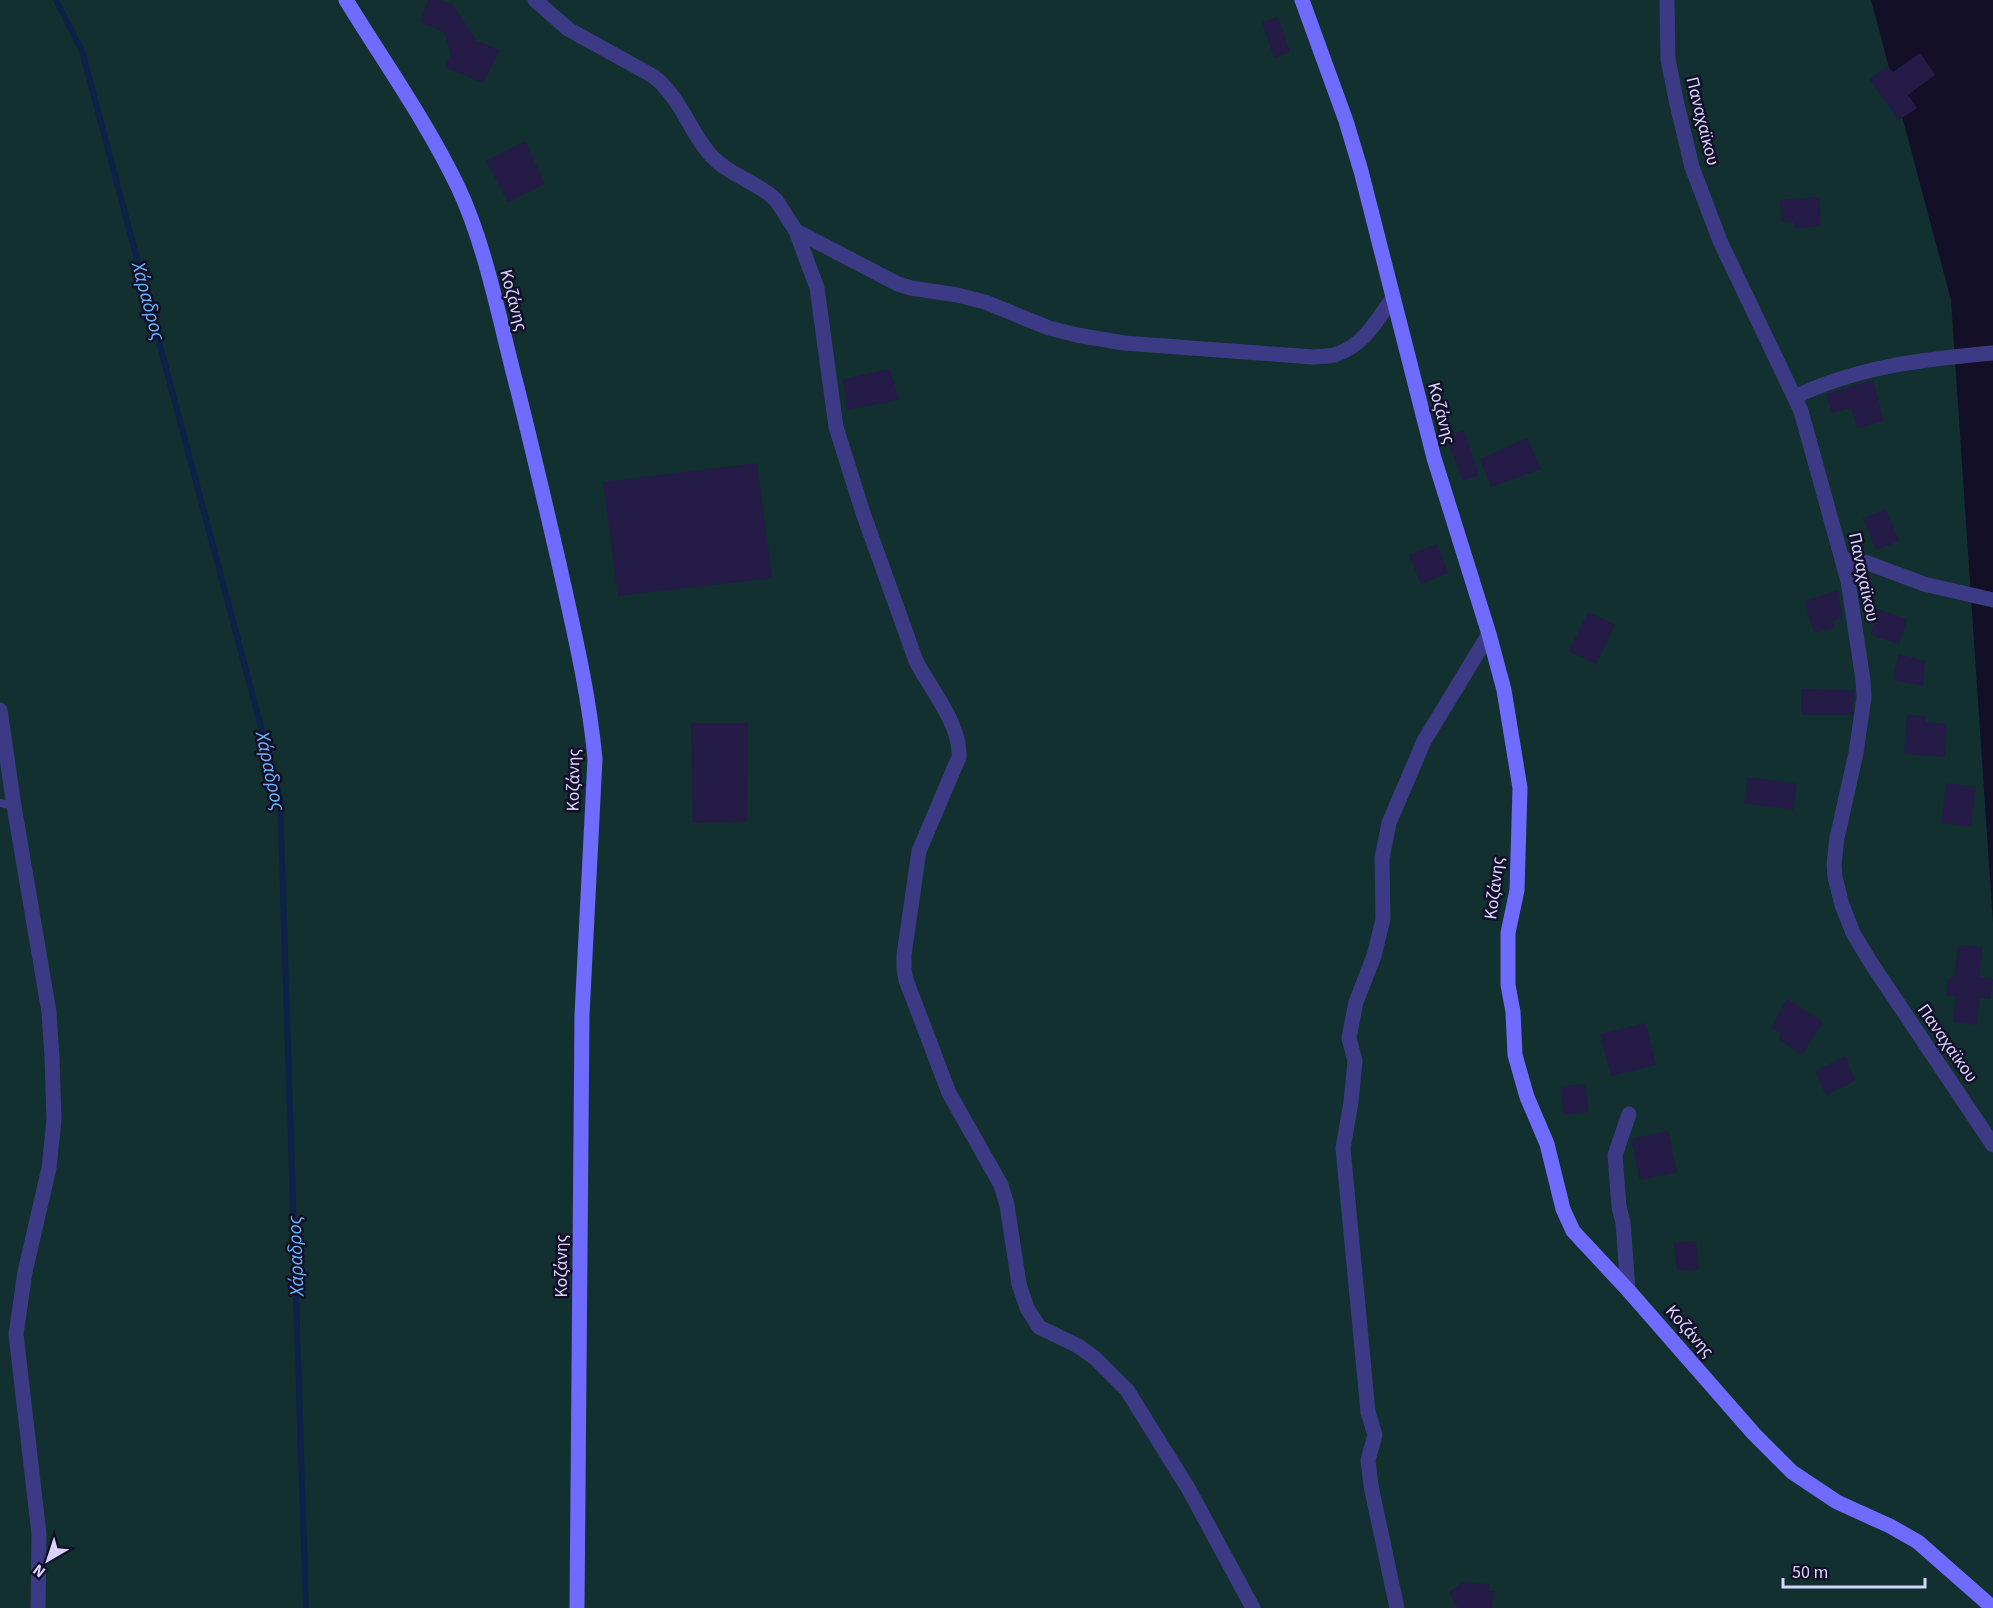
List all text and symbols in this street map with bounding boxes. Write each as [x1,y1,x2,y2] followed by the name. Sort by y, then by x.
[1679,74,1726,168] street label: Παναχαϊκου
[124,258,172,344] water label: Χάραδρος
[493,267,534,334] street label: Κοζάνης
[1421,380,1462,447] street label: Κοζάνης
[1842,530,1885,624] street label: Παναχαϊκου
[248,728,292,814] water label: Χάραδρος
[560,748,587,812] street label: Κοζάνης
[1478,855,1511,921] street label: Κοζάνης
[1911,999,1984,1088] street label: Παναχαϊκου
[281,1215,311,1298] water label: Χάραδρος
[549,1234,574,1297] street label: Κοζάνης
[1660,1299,1720,1363] street label: Κοζάνης
[18,1530,78,1590] north arrow
[1783,1551,1926,1589] scale bar
[28,1559,50,1583] text: N
[1792,1560,1828,1585] text: 50 m

